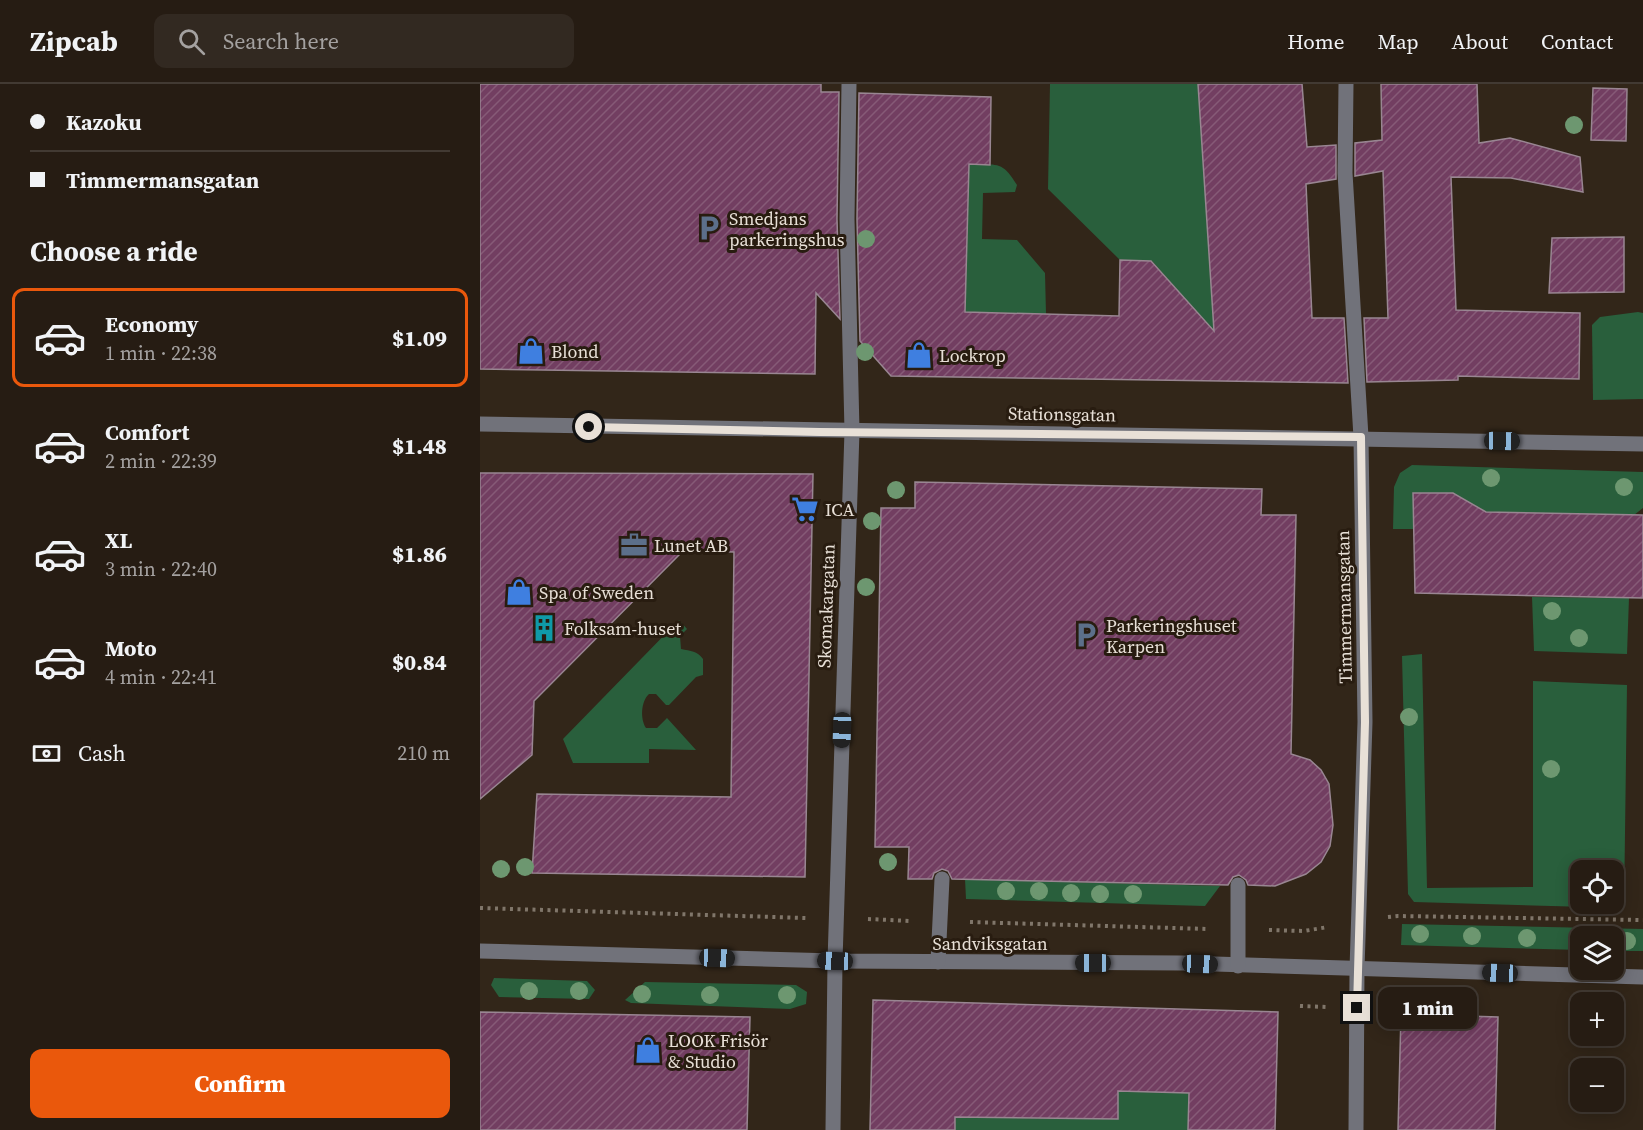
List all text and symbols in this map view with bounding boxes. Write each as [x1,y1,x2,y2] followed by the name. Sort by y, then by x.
[154,14,574,68] search box
[30,22,118,60] text: Zipcab
[175,25,208,58] icon: search
[223,26,339,56] text: Search here
[1287,27,1345,56] text: Home
[1378,27,1419,56] text: Map
[1452,27,1508,56] text: About
[1541,27,1613,56] text: Contact
[66,107,142,137] text: Kazoku
[66,165,259,195] text: Timmermansgatan
[729,206,845,252] place label: Smedjans parkeringshus
[694,213,724,243] parking icon: Smedjans parkeringshus
[30,233,198,270] text: Choose a ride
[105,309,199,339] text: Economy
[33,311,87,365] icon: car
[392,323,447,353] text: $1.09
[516,336,546,366] shop icon: Blond
[105,339,217,367] text: 1 min · 22:38
[551,339,599,364] place label: Blond
[904,340,934,370] shop icon: Lockrop
[939,343,1006,368] place label: Lockrop
[1008,401,1116,427] street label: Stationsgatan
[575,413,602,440] route start
[105,417,189,447] text: Comfort
[33,419,87,473] icon: car
[392,431,447,461] text: $1.48
[1484,432,1520,450] car
[105,447,217,475] text: 2 min · 22:39
[790,494,820,524] supermarket icon: ICA
[825,497,855,522] place label: ICA
[105,525,132,555] text: XL
[33,527,87,581] icon: car
[619,530,649,560] office icon: Lunet AB
[1330,530,1358,684] street label: Timmermansgatan
[654,533,728,558] place label: Lunet AB
[392,539,447,569] text: $1.86
[811,543,841,668] street label: Skomakargatan
[105,555,217,583] text: 3 min · 22:40
[504,577,534,607] shop icon: Spa of Sweden
[539,580,654,605] place label: Spa of Sweden
[529,613,559,643] building icon: Folksam-huset
[1106,613,1237,659] place label: Parkeringshuset Karpen
[564,616,681,641] place label: Folksam-huset
[1071,620,1101,650] parking icon: Parkeringshuset Karpen
[105,633,157,663] text: Moto
[33,635,87,689] icon: car
[392,647,447,677] text: $0.84
[105,663,217,691] text: 4 min · 22:41
[832,712,852,748] car
[30,737,63,770] icon: cash
[78,738,126,768] text: Cash
[397,739,450,767] text: 210 m
[1570,860,1624,1112] map controls
[1570,860,1624,914] button: locate
[1570,926,1624,980] button: layers
[932,931,1048,956] street label: Sandviksgatan
[699,948,735,968] car
[817,951,853,971] car
[1075,954,1111,972] car
[1182,954,1218,974] car
[1482,963,1518,983] car
[1378,987,1477,1029] callout: 1 min
[1570,992,1624,1046] button: +
[1343,994,1370,1021] route end
[1401,994,1454,1022] text: 1 min
[668,1028,768,1074] place label: LOOK Frisör & Studio
[633,1035,663,1065] shop icon: LOOK Frisör & Studio
[30,1049,450,1118] button: Confirm
[1570,1058,1624,1112] button: −

